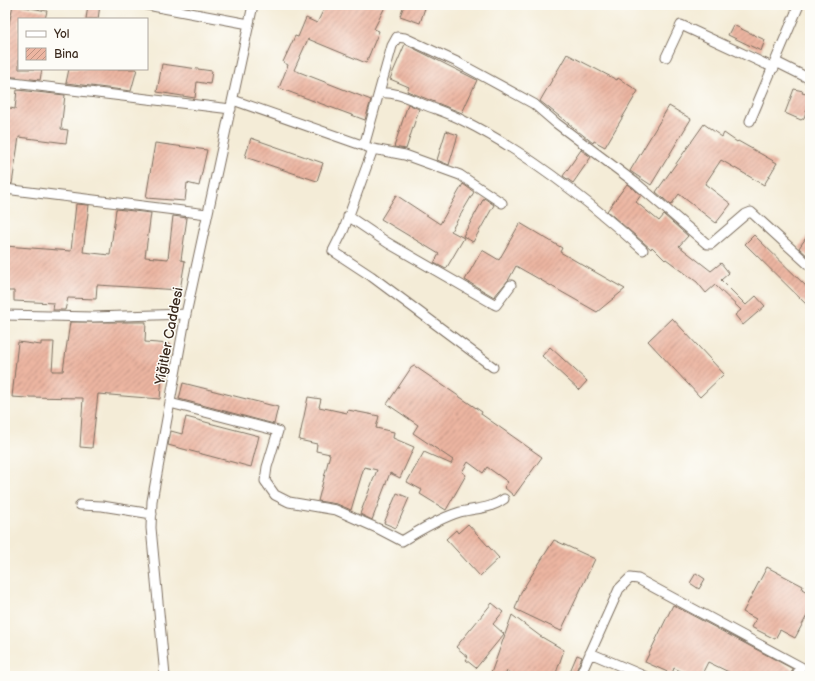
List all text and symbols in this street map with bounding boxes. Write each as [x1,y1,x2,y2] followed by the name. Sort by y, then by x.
[18,18,148,70] legend
[53,27,69,42] text: Yol
[54,47,79,62] text: Bina
[151,286,187,387] street label: Yiğitler Caddesi

